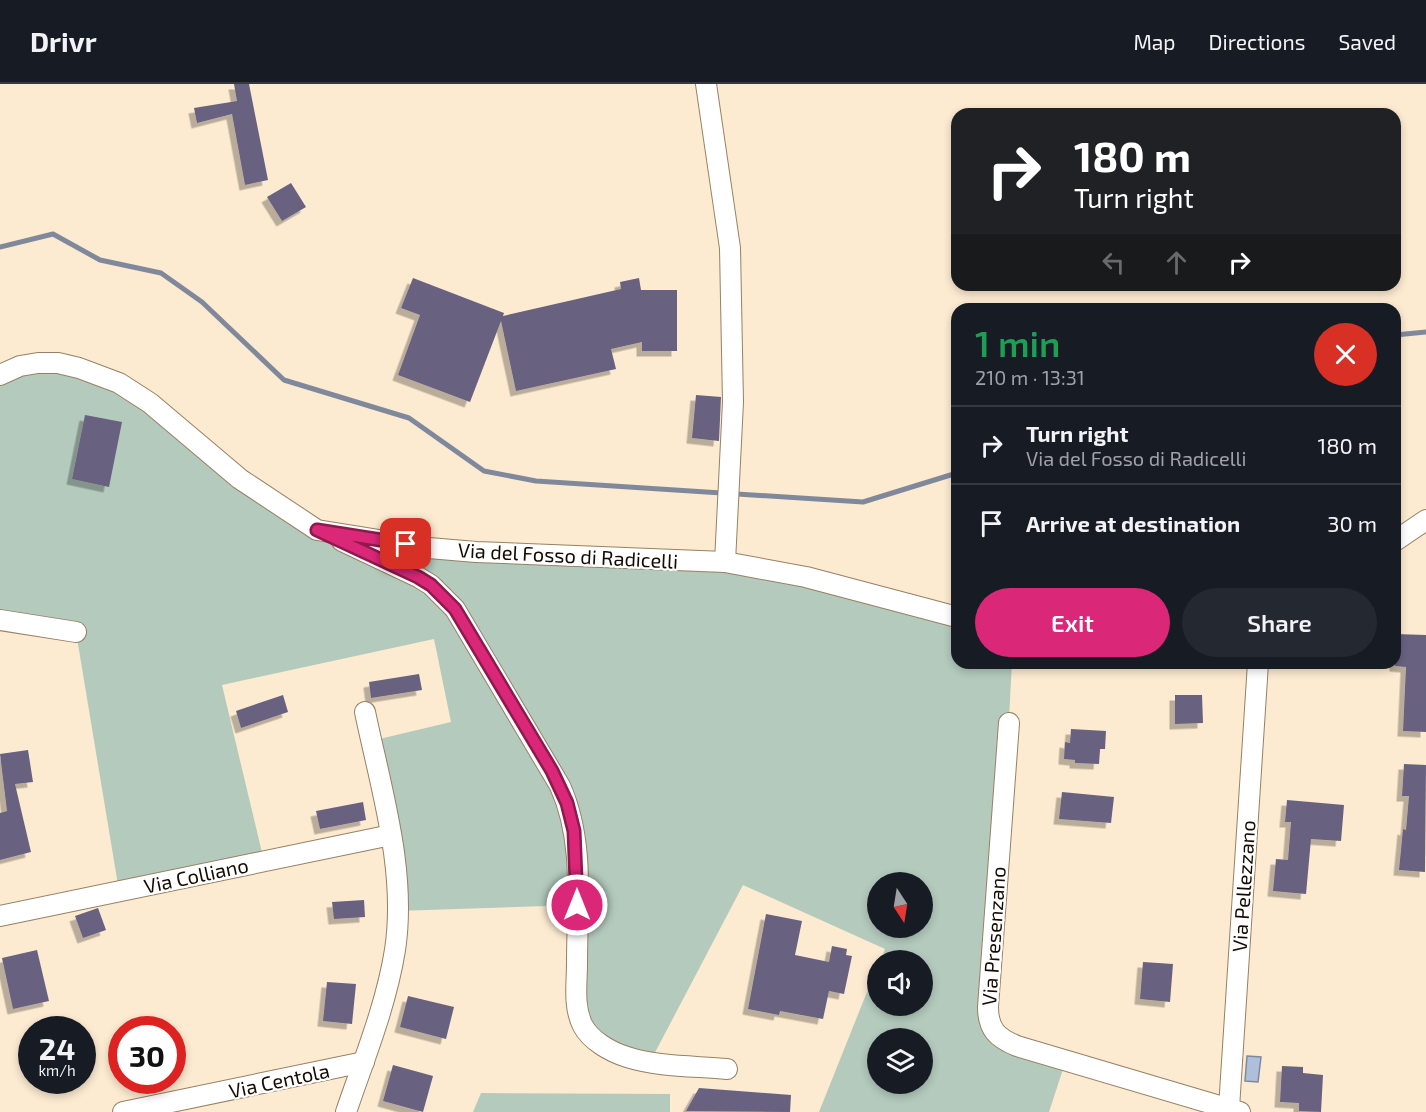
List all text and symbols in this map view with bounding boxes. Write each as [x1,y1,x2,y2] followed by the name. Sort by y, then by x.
[30,24,97,58] text: Drivr
[1133,29,1176,54] text: Map
[1209,29,1305,54] text: Directions
[1338,29,1396,54] text: Saved
[1074,130,1191,180] text: 180 m
[975,132,1053,210] icon: right
[1074,181,1194,213] text: Turn right
[1097,246,1130,279] icon: left
[1160,246,1193,279] icon: ahead
[1223,246,1256,279] icon: right
[975,321,1060,364] text: 1 min
[1314,323,1377,386] button: close
[975,365,1085,389] text: 210 m · 13:31
[1026,420,1128,446] text: Turn right
[975,429,1008,462] icon: right
[1317,432,1377,458] text: 180 m
[1026,446,1246,470] text: Via del Fosso di Radicelli
[975,507,1008,540] icon: arrive
[1026,510,1240,536] text: Arrive at destination
[1327,510,1377,536] text: 30 m
[380,518,431,569] pin
[389,527,422,560] icon: arrive
[457,537,679,573] street label: Via del Fosso di Radicelli
[975,588,1170,657] button: Exit
[1182,588,1377,657] button: Share
[1226,819,1260,953] street label: Via Pellezzano
[142,852,250,898] street label: Via Colliano
[976,866,1010,1006] street label: Via Presenzano
[867,872,933,938] north arrow
[867,872,933,1094] map controls
[545,873,609,937] position arrow
[867,950,933,1016] button: sound
[108,1016,186,1094] speed limit sign: 30
[867,1028,933,1094] button: layers
[39,1030,75,1066] text: 24
[226,1058,332,1102] street label: Via Centola
[38,1061,76,1079] text: km/h

